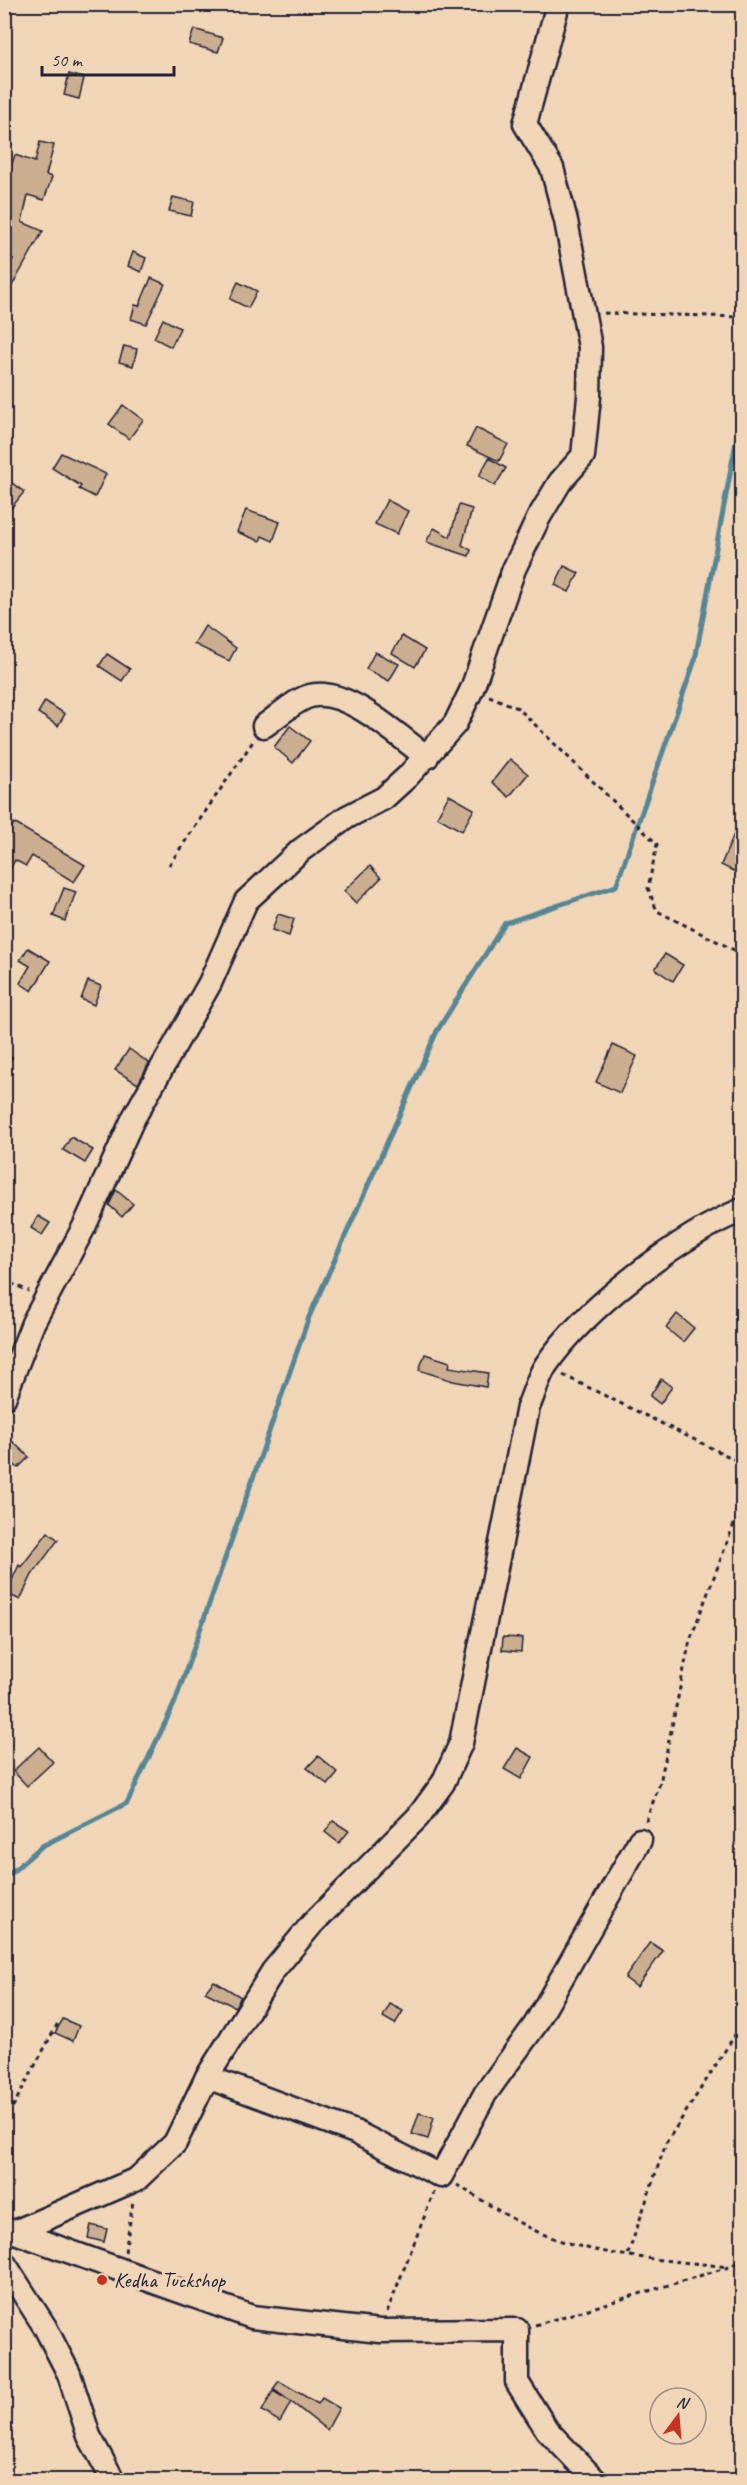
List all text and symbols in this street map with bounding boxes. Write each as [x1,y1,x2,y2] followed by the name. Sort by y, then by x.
[42,39,174,77] scale bar
[51,49,84,71] text: 50 m
[114,2267,226,2293] place label: Kedha Tuckshop
[95,2273,109,2287] marker: Kedha Tuckshop
[648,2386,708,2446] north arrow
[674,2392,692,2414] text: N

